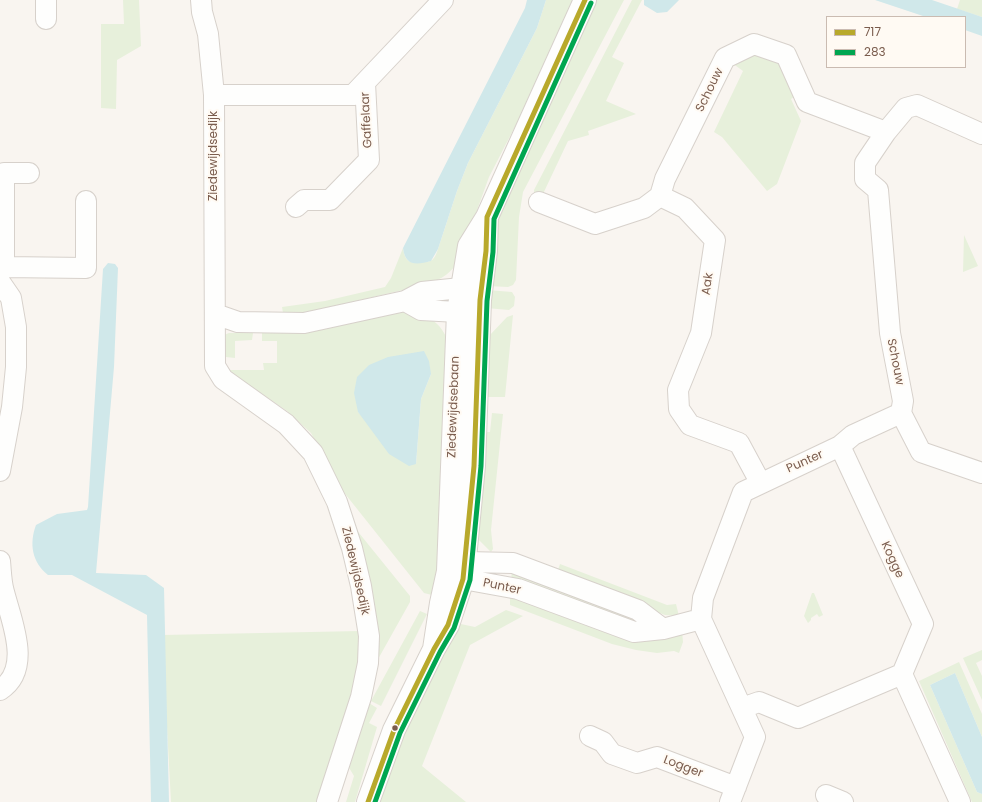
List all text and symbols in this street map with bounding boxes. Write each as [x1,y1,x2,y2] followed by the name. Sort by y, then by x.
[826,16,966,68] legend
[864,23,881,40] text: 717
[864,43,886,60] text: 283
[693,66,727,114] street label: Schouw
[358,91,376,149] street label: Gaffelaar
[207,111,221,201] street label: Ziedewijdsedijk
[699,272,717,296] street label: Aak
[883,337,907,387] street label: Schouw
[445,356,463,458] street label: Ziedewijdsebaan
[784,448,826,476] street label: Punter
[338,525,372,617] street label: Ziedewijdsedijk
[877,539,907,581] street label: Kogge
[482,576,522,598] street label: Punter
[390,723,400,733] unlabelled marker
[661,753,705,781] street label: Logger

